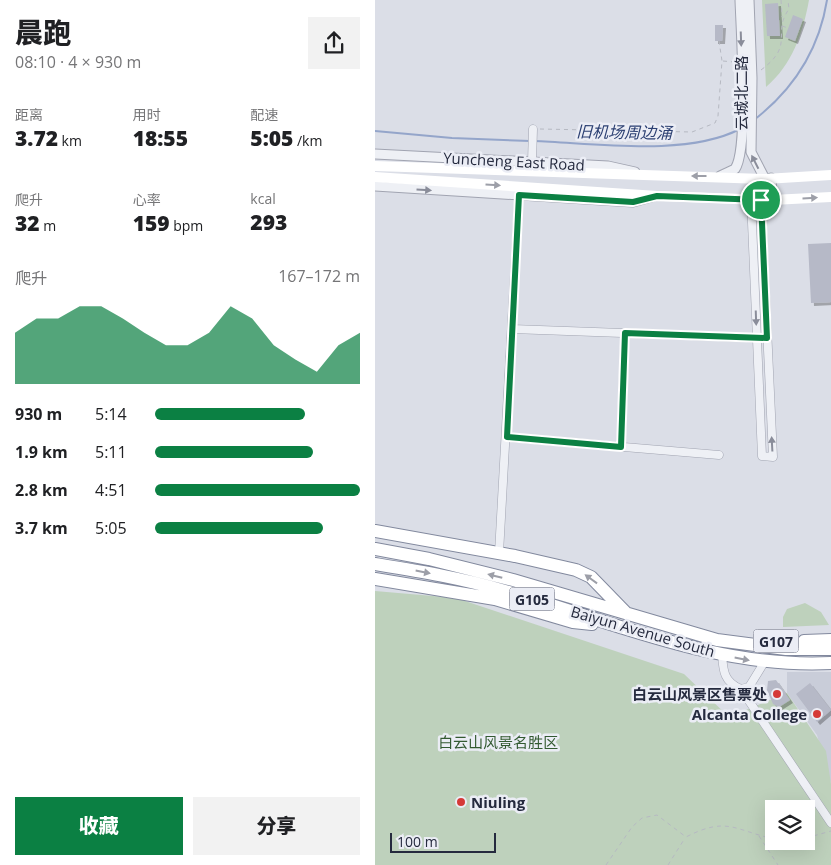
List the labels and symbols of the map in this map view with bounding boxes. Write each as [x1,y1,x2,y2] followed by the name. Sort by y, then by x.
[738,32,746,48] one-way arrow
[731,55,751,131] street label: 云城北二路
[576,120,674,144] water label: 旧机场周边涌
[443,147,585,175] street label: Yuncheng East Road
[751,155,759,169] one-way arrow
[691,172,707,180] one-way arrow
[740,179,782,221] pin
[486,181,502,189] one-way arrow
[416,186,432,194] one-way arrow
[802,194,818,202] one-way arrow
[753,310,761,326] one-way arrow
[768,436,776,452] one-way arrow
[415,569,431,577] one-way arrow
[487,572,502,580] one-way arrow
[584,574,598,584] one-way arrow
[509,588,555,610] road number: G105
[569,601,717,661] street label: Baiyun Avenue South
[753,630,799,652] road number: G107
[735,655,751,663] one-way arrow
[632,684,767,704] place label: 白云山风景区售票处
[771,688,783,700] marker: 白云山风景区售票处
[692,704,807,724] place label: Alcanta College
[811,708,823,720] marker: Alcanta College
[438,732,558,752] park label: 白云山风景名胜区
[471,792,526,812] place label: Niuling
[455,796,467,808] marker: Niuling
[390,830,496,853] scale bar

